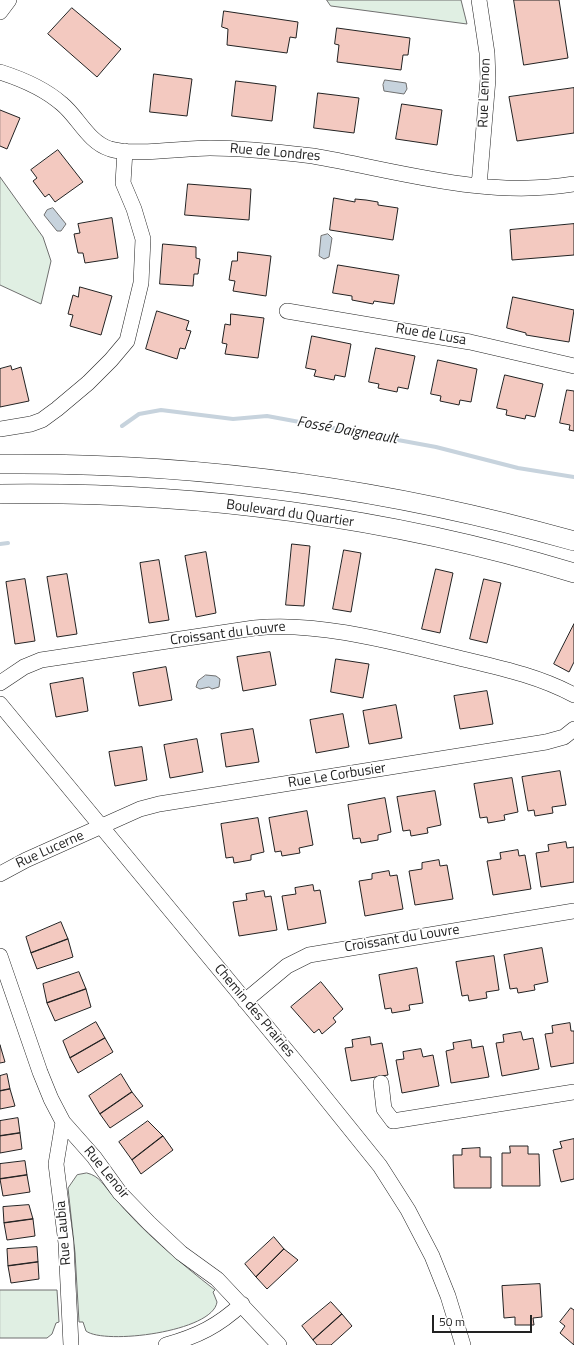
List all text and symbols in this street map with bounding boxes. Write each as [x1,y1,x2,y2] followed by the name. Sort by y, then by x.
[475,58,495,128] street label: Rue Lennon
[229,141,321,165] street label: Rue de Londres
[394,321,468,349] street label: Rue de Lusa
[295,413,399,449] water label: Fossé Daigneault
[225,497,355,531] street label: Boulevard du Quartier
[169,619,287,649] street label: Croissant du Louvre
[287,760,387,792] street label: Rue Le Corbusier
[13,828,87,872] street label: Rue Lucerne
[343,922,461,956] street label: Croissant du Louvre
[210,961,298,1061] street label: Chemin des Prairies
[80,1143,132,1203] street label: Rue Lenoir
[53,1200,75,1266] street label: Rue Laubia
[434,1307,534,1333] scale bar
[439,1312,465,1331] text: 50 m

